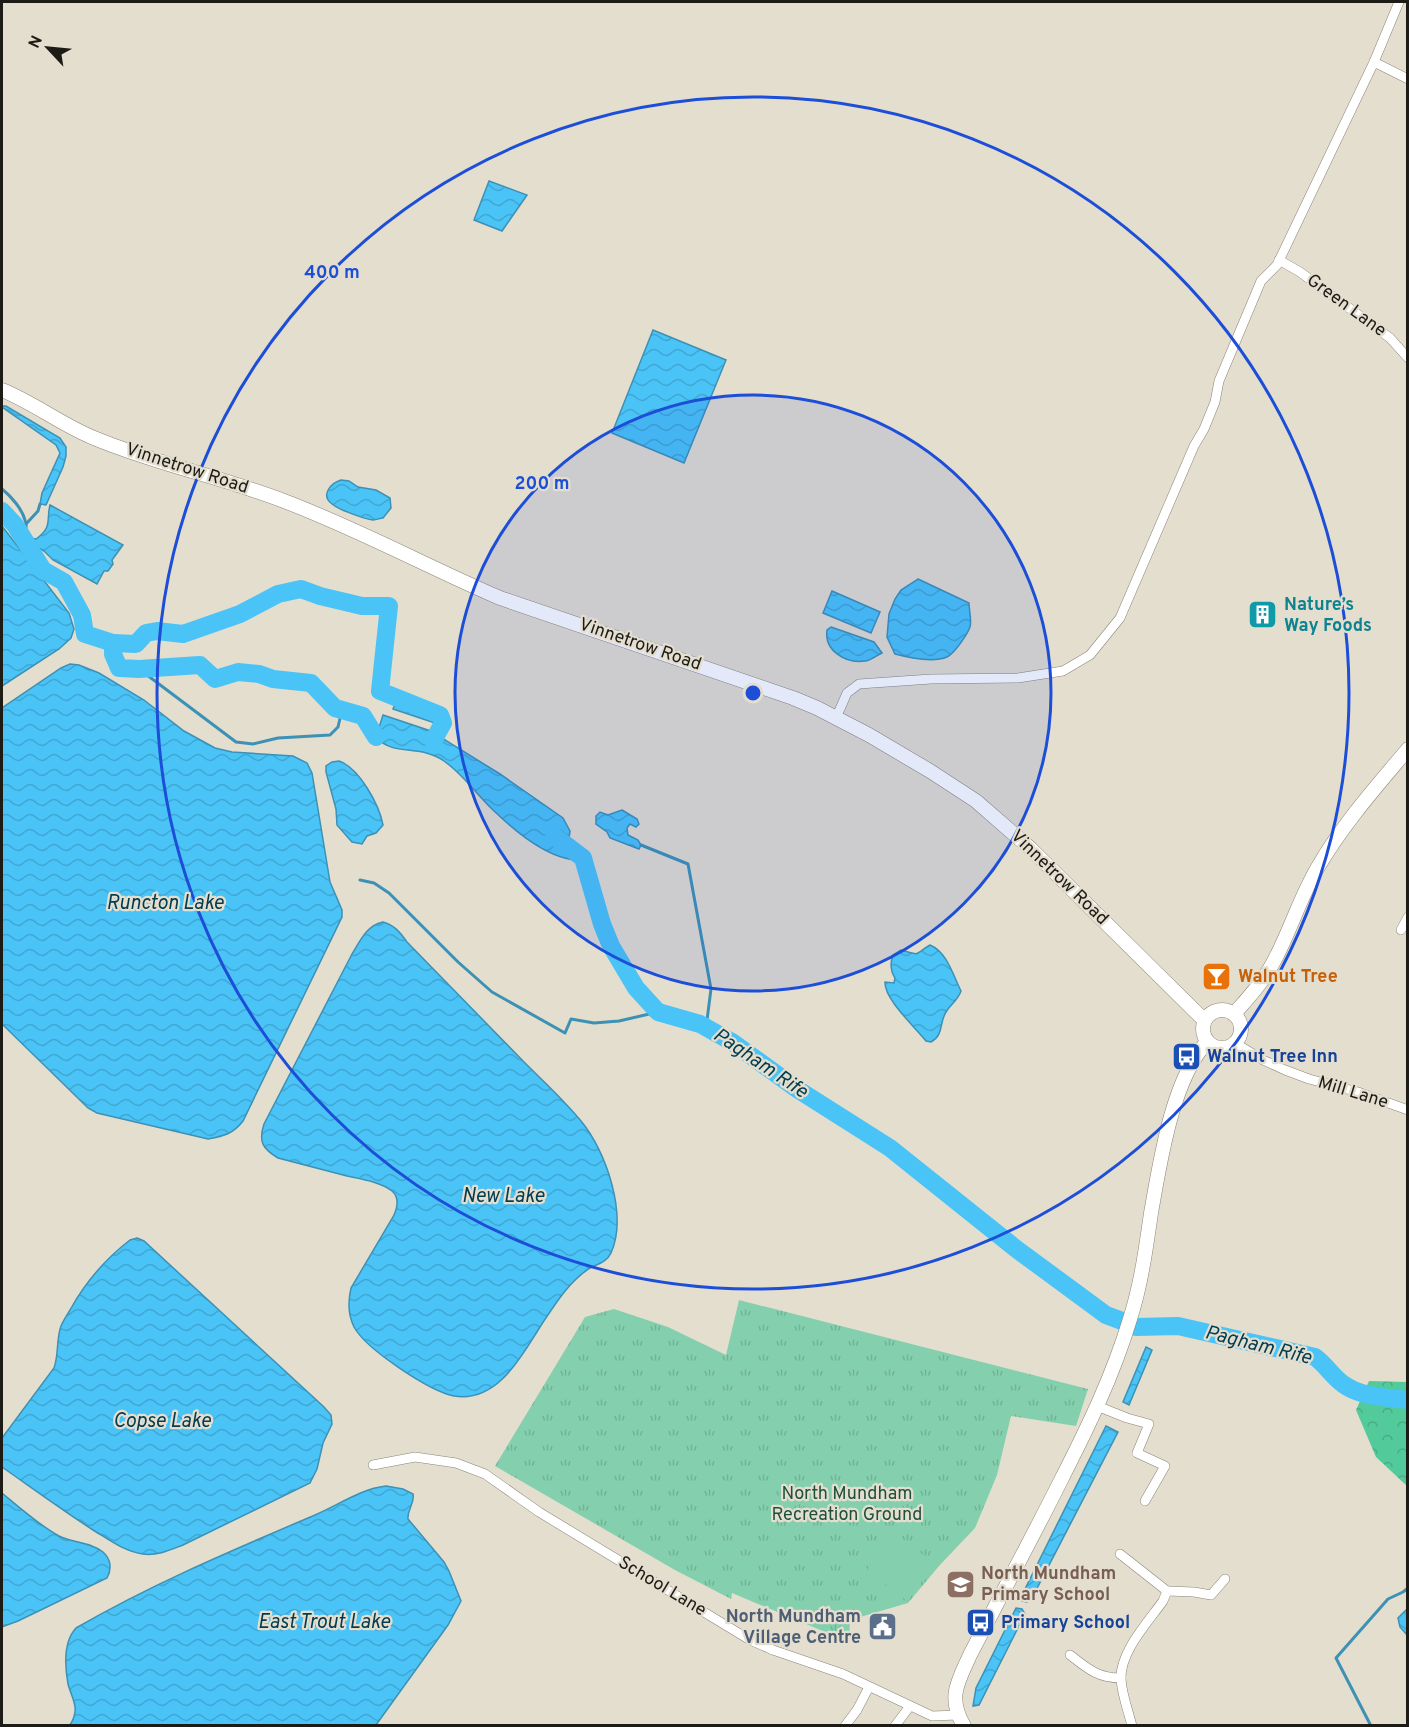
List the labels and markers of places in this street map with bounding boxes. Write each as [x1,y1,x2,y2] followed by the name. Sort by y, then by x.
[1284,594,1372,638] place label: Nature’s Way Foods
[1247,599,1279,631] building icon: Nature’s Way Foods
[743,683,763,703] centre of rings
[1201,961,1233,993] bar icon: Walnut Tree
[1238,966,1338,989] place label: Walnut Tree
[1170,1041,1202,1073] bus stop icon: Walnut Tree Inn
[1207,1046,1338,1069] place label: Walnut Tree Inn
[981,1563,1116,1607] place label: North Mundham Primary School
[944,1568,976,1600] school or university icon: North Mundham Primary School
[726,1606,861,1650] place label: North Mundham Village Centre
[964,1607,996,1639] bus stop icon: Primary School
[866,1611,898,1643] public building icon: North Mundham Village Centre
[1001,1612,1130,1635] place label: Primary School

